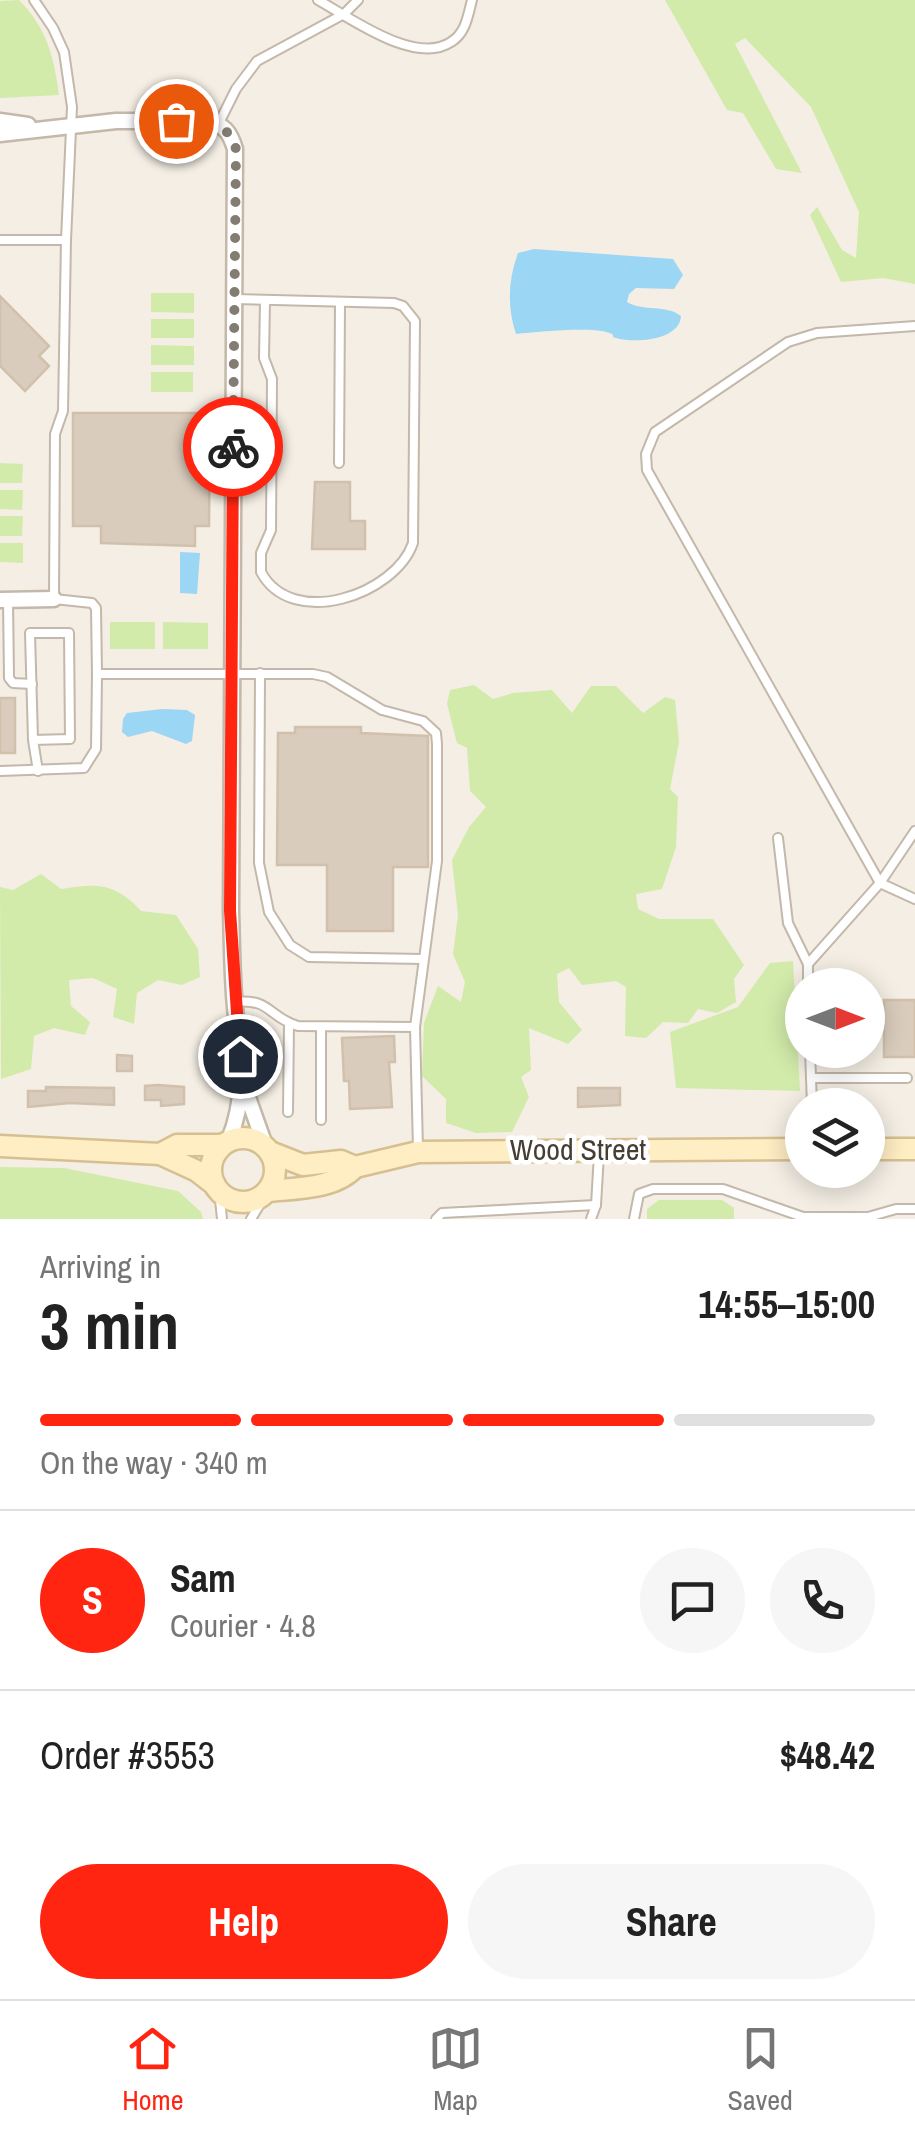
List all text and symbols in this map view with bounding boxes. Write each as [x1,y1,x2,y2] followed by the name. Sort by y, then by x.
[134,79,219,164] pin
[149,94,204,149] icon: bag
[183,397,283,497] courier
[206,420,261,475] icon: bike
[785,968,885,1068] north arrow
[785,968,885,1188] map controls
[198,1014,283,1099] pin
[213,1029,268,1084] icon: home
[785,1088,885,1188] button: layers
[510,1129,646,1169] street label: Wood Street
[40,1245,161,1288] text: Arriving in
[698,1279,875,1330] text: 14:55–15:00
[40,1282,179,1369] text: 3 min
[40,1441,268,1484] text: On the way · 340 m
[640,1548,745,1653] button: chat
[770,1548,875,1653] button: phone
[170,1553,236,1604] text: Sam
[82,1575,103,1626] text: S
[170,1604,316,1647] text: Courier · 4.8
[40,1730,215,1781] text: Order #3553
[780,1730,875,1781] text: $48.42
[40,1864,448,1979] button: Help
[468,1864,875,1979] button: Share
[122,2021,184,2119] tab: Home
[428,2021,483,2119] tab: Map
[728,2021,793,2119] tab: Saved

